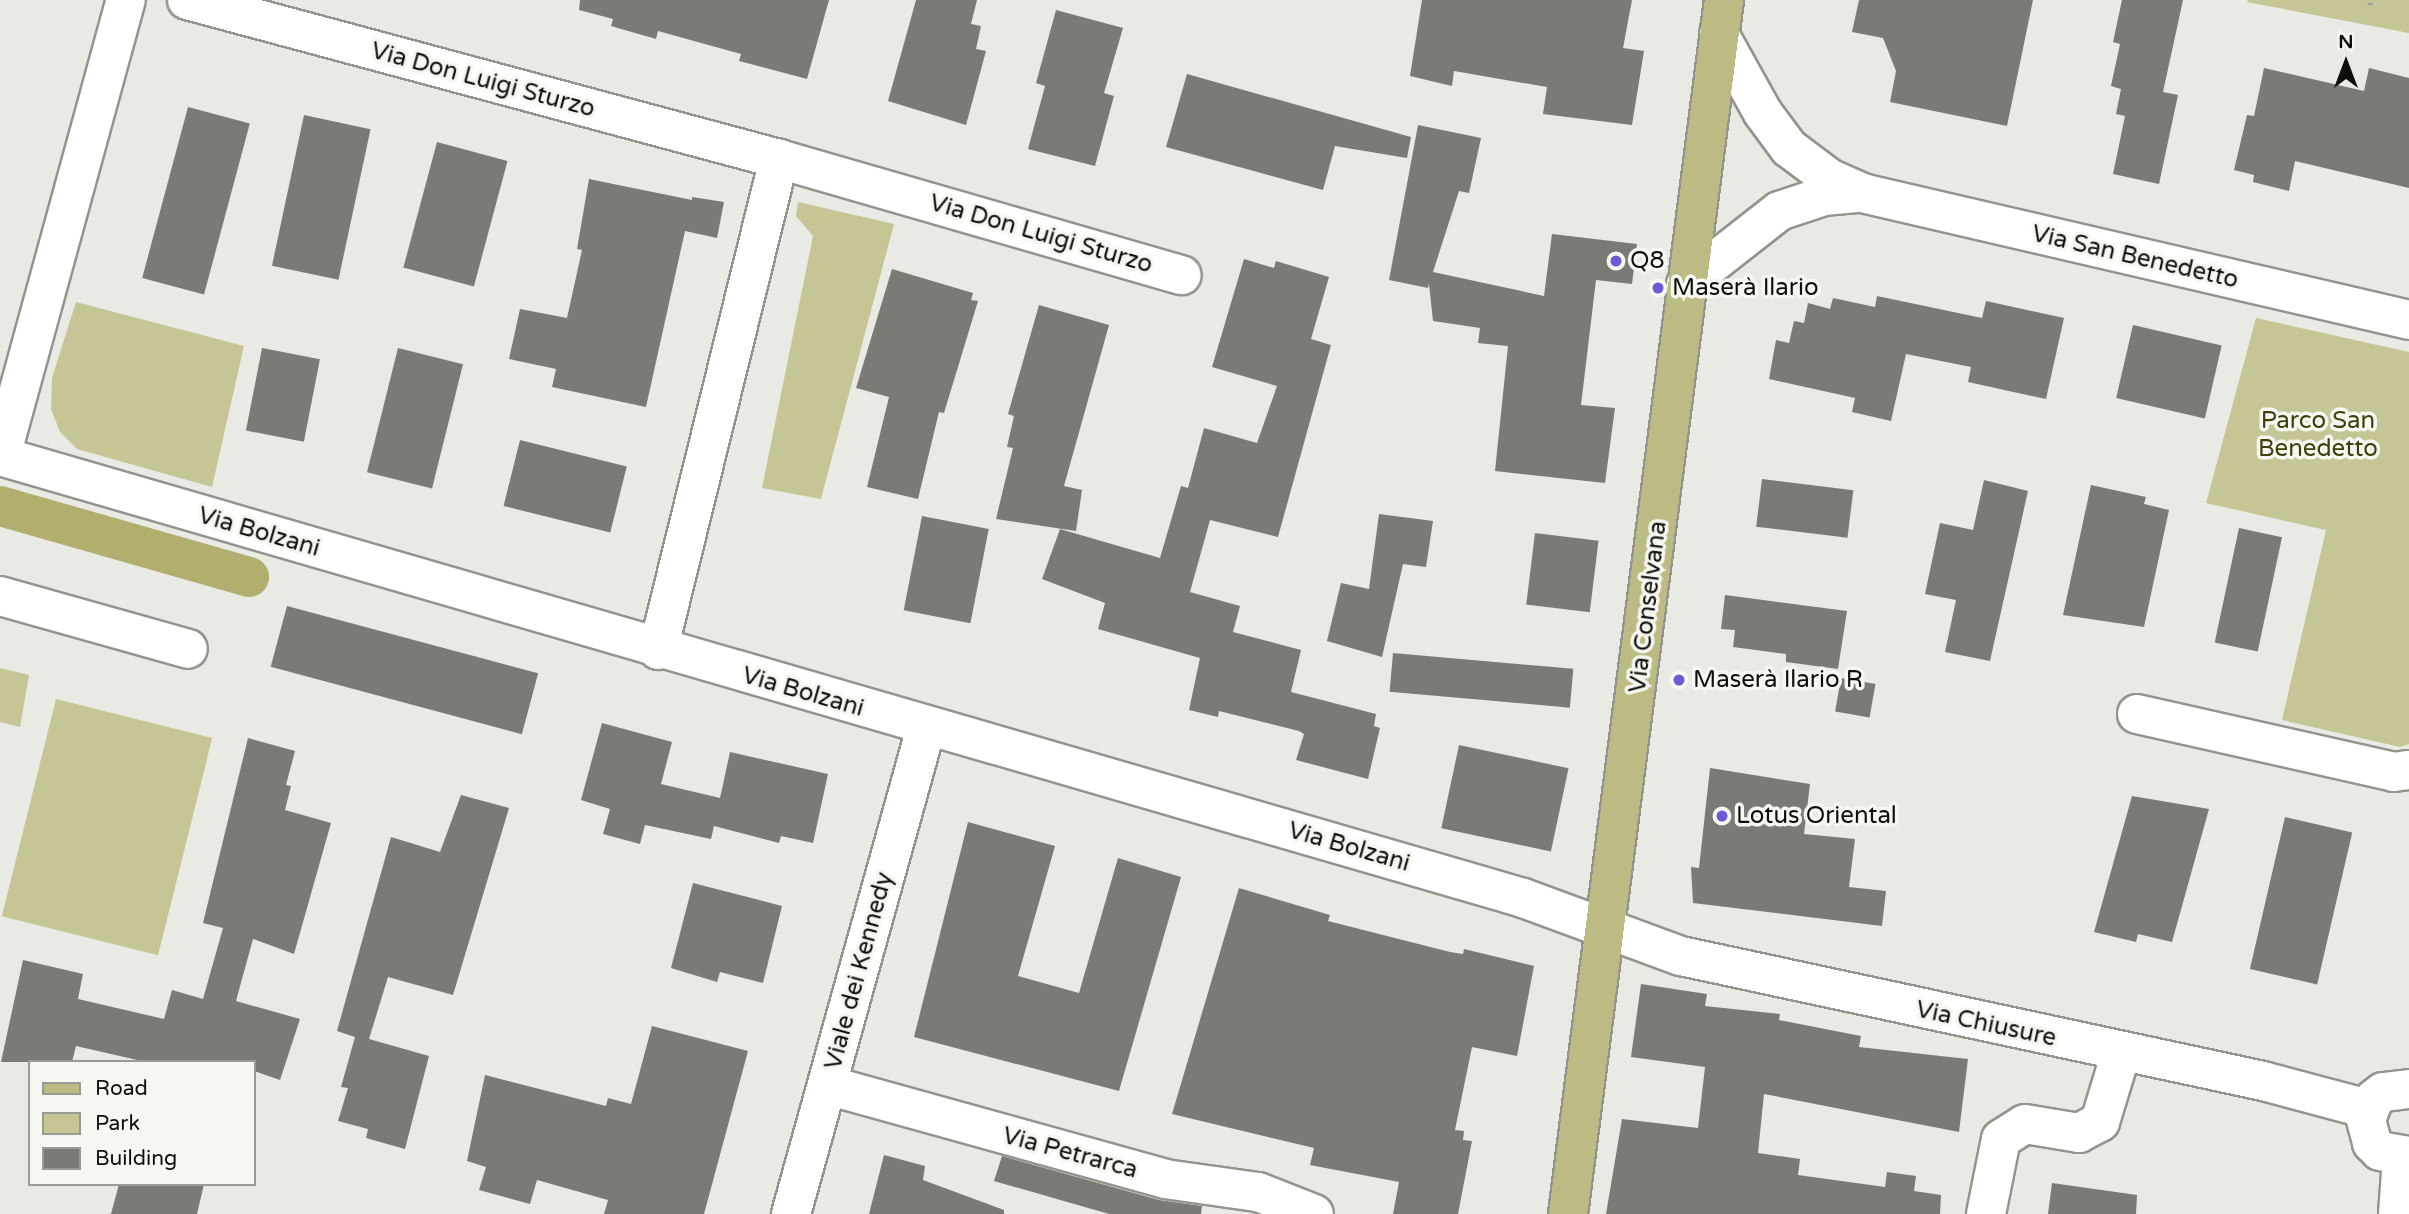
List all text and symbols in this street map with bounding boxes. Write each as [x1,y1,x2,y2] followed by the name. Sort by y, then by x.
[2311,28,2381,98] north arrow
[2338,31,2354,53] text: N
[368,36,598,124] street label: Via Don Luigi Sturzo
[926,188,1156,280] street label: Via Don Luigi Sturzo
[2029,219,2241,295] street label: Via San Benedetto
[1630,247,1665,275] place label: Q8
[1608,253,1624,269] marker: Q8
[1672,274,1819,302] place label: Maserà Ilario
[1650,280,1666,296] marker: Maserà Ilario
[2258,407,2378,463] park label: Parco San Benedetto
[195,501,323,563] street label: Via Bolzani
[1623,519,1673,695] street label: Via Conselvana
[739,661,867,723] street label: Via Bolzani
[1693,666,1863,694] place label: Maserà Ilario R
[1671,672,1687,688] marker: Maserà Ilario R
[1736,802,1897,830] place label: Lotus Oriental
[1714,808,1730,824] marker: Lotus Oriental
[1285,816,1413,878] street label: Via Bolzani
[819,869,899,1073] street label: Viale dei Kennedy
[1913,995,2059,1053] street label: Via Chiusure
[28,1060,256,1186] legend
[95,1076,148,1101] text: Road
[95,1111,140,1136] text: Park
[999,1121,1141,1185] street label: Via Petrarca
[95,1146,177,1171] text: Building

